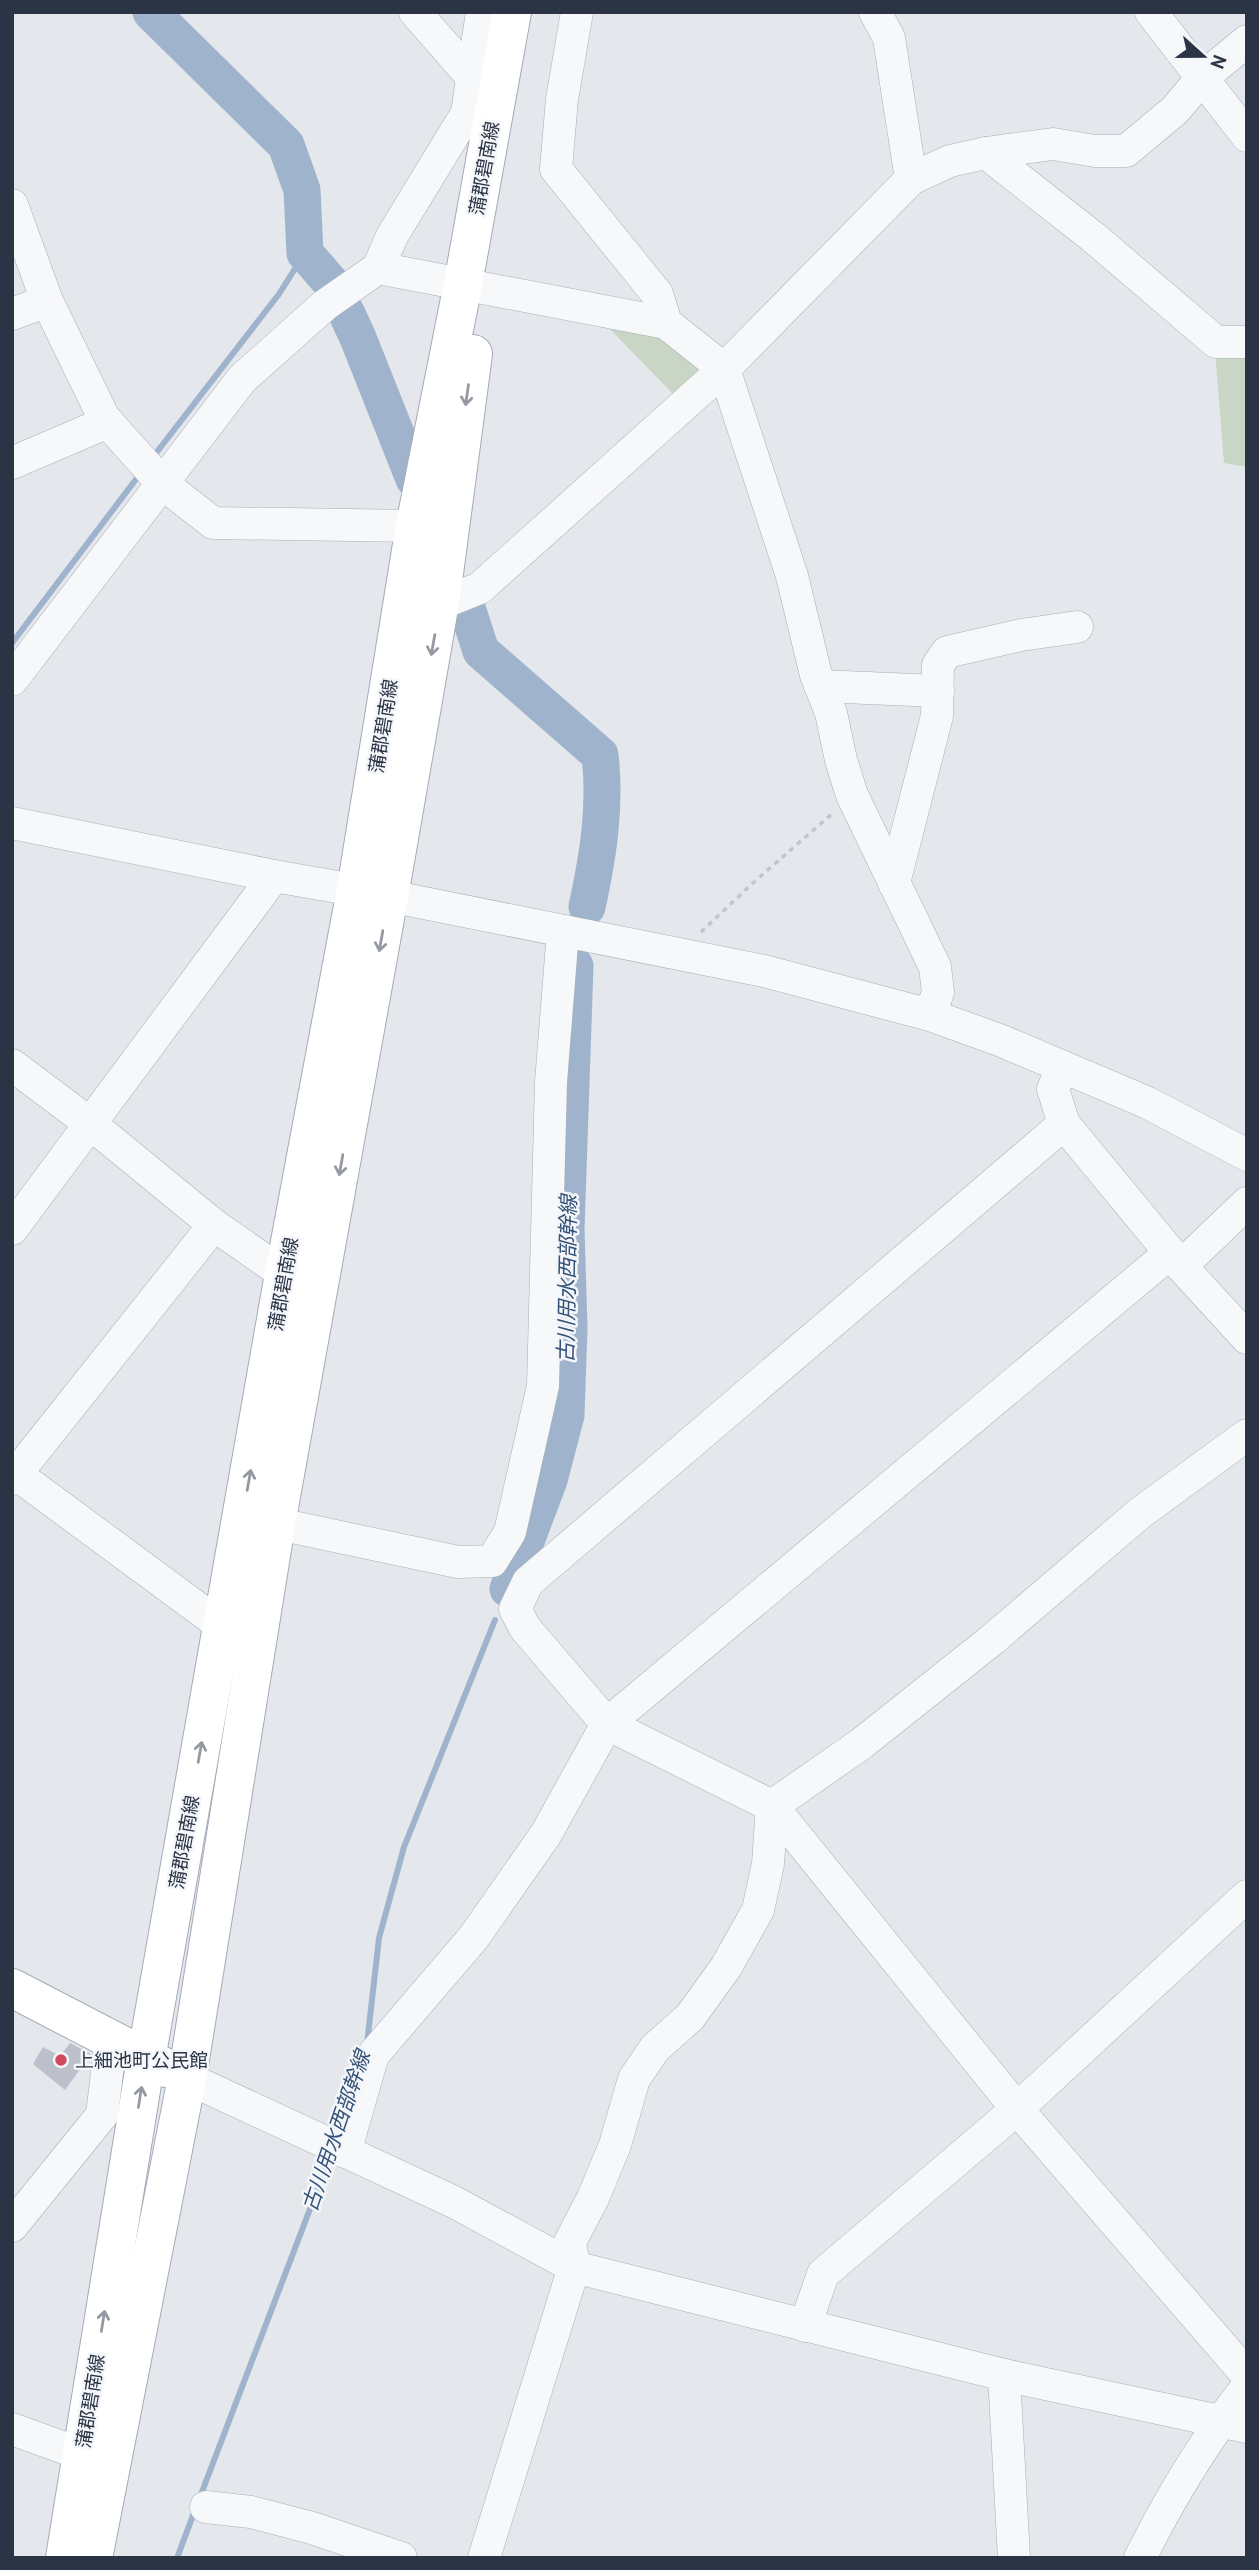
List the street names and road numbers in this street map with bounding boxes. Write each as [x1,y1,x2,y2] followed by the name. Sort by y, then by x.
[464,119,504,217] street label: 蒲郡碧南線
[364,677,402,775] street label: 蒲郡碧南線
[263,1235,303,1333] street label: 蒲郡碧南線
[164,1793,204,1891] street label: 蒲郡碧南線
[71,2352,109,2450] street label: 蒲郡碧南線

